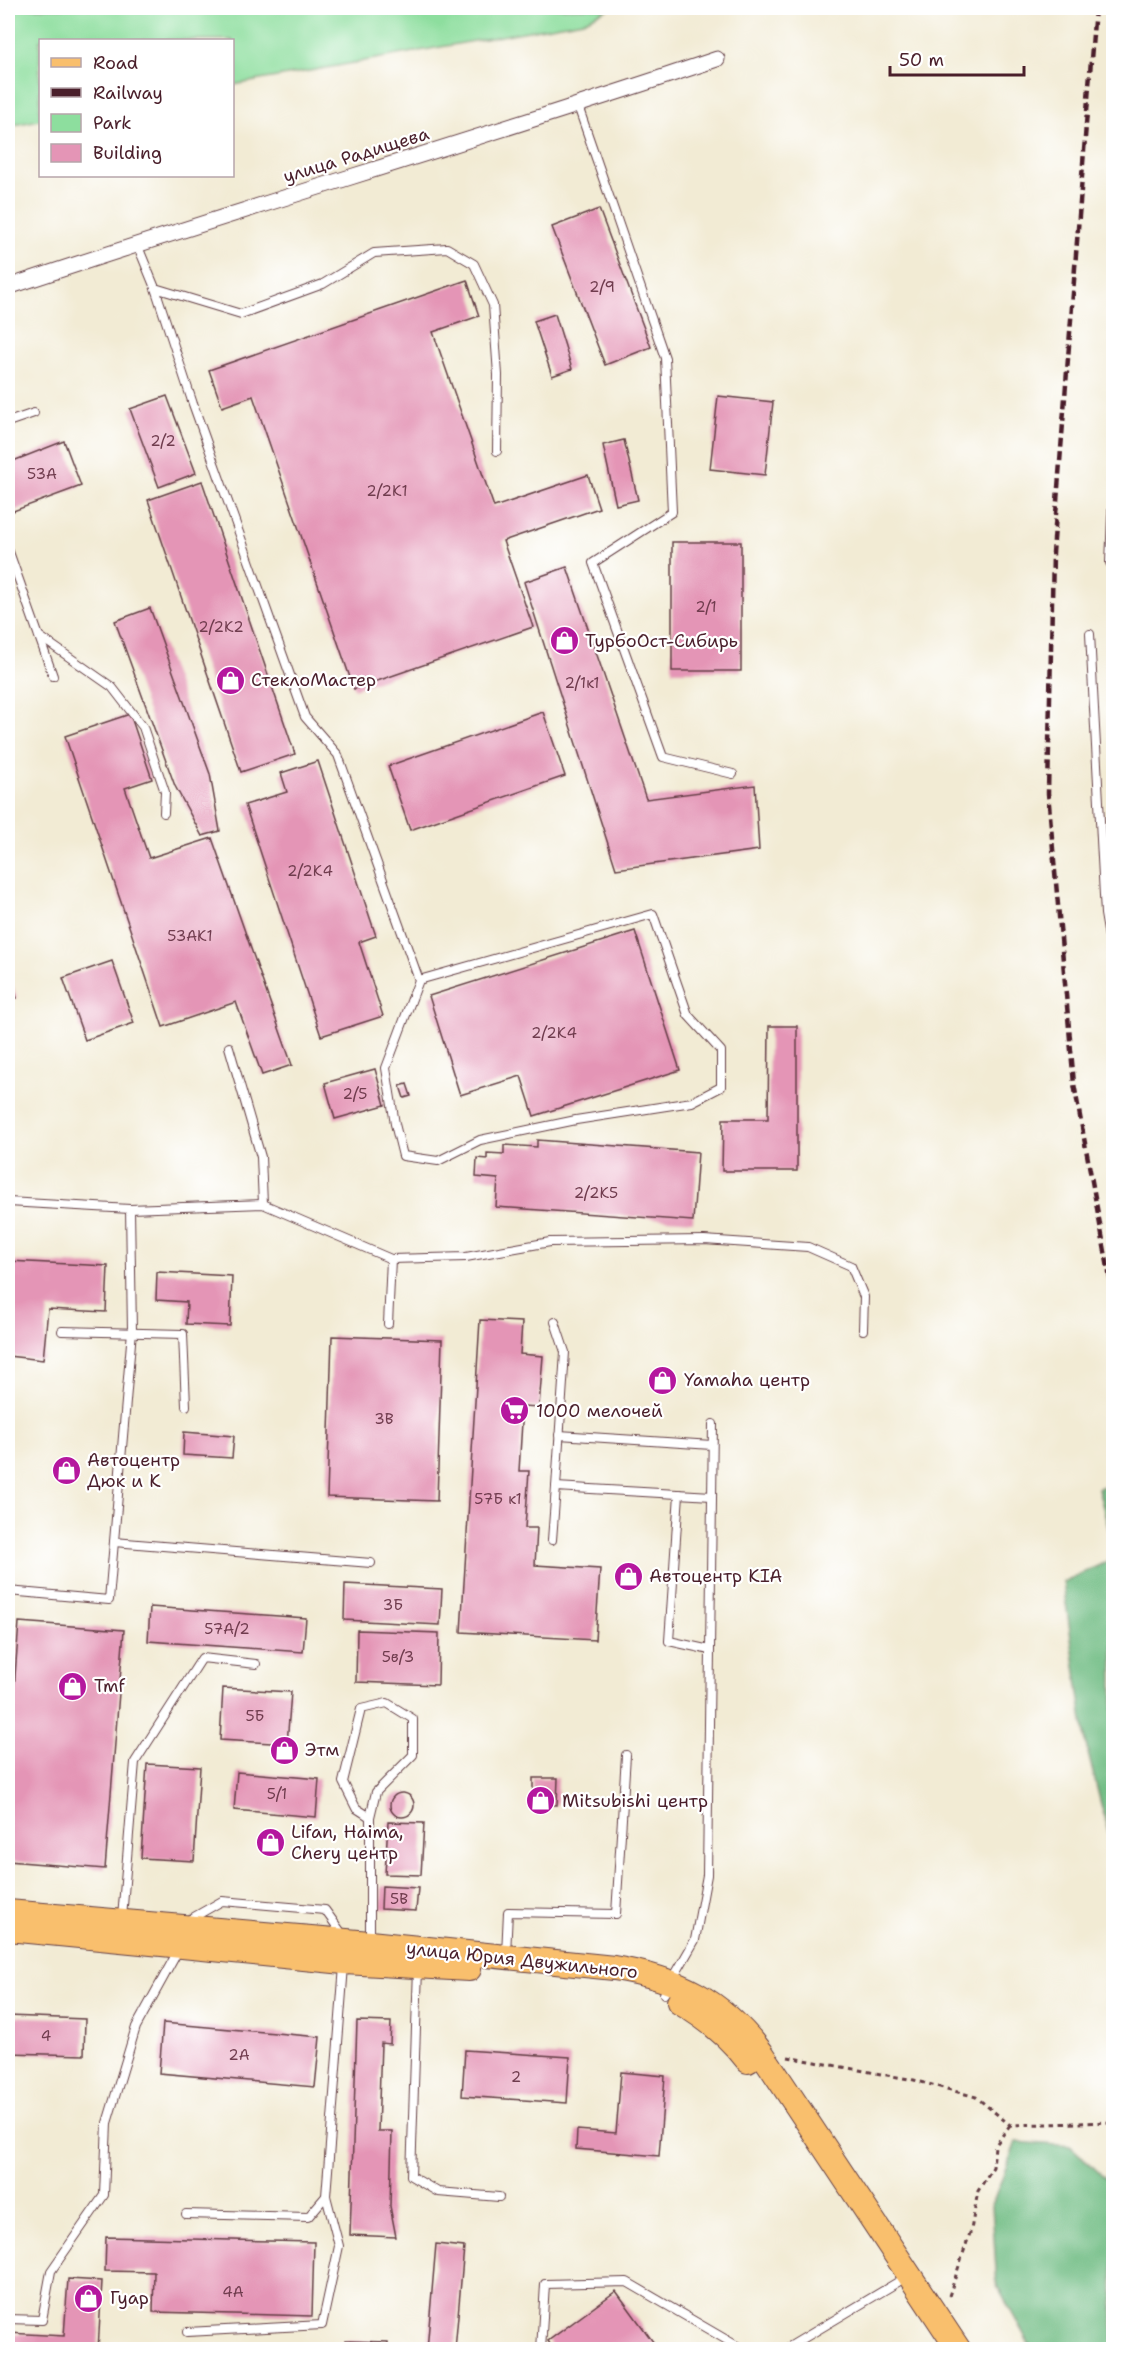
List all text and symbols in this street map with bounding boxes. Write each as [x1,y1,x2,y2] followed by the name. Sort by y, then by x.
[39,39,234,177] legend
[890,39,1024,77] scale bar
[899,48,944,72] text: 50 m
[93,51,138,75] text: Road
[93,81,163,105] text: Railway
[93,111,132,135] text: Park
[280,121,432,189] street label: улица Радищева
[93,141,162,165] text: Building
[589,277,615,297] house number: 2/9
[150,431,176,451] house number: 2/2
[27,464,57,484] house number: 53А
[366,481,408,501] house number: 2/2К1
[695,597,717,617] house number: 2/1
[198,617,244,637] house number: 2/2К2
[548,625,580,657] shop icon: ТурбоОст-Сибирь
[585,629,738,653] place label: ТурбоОст-Сибирь
[214,664,246,696] shop icon: СтеклоМастер
[251,668,376,692] place label: СтеклоМастер
[564,673,600,693] house number: 2/1к1
[287,861,333,881] house number: 2/2К4
[167,926,213,946] house number: 53АК1
[531,1023,577,1043] house number: 2/2К4
[343,1084,367,1104] house number: 2/5
[574,1183,618,1203] house number: 2/2К5
[647,1364,679,1396] shop icon: Yamaha центр
[684,1368,810,1392] place label: Yamaha центр
[499,1395,531,1427] supermarket icon: 1000 мелочей
[536,1399,663,1423] place label: 1000 мелочей
[374,1409,394,1429] house number: 3В
[87,1448,180,1493] place label: Автоцентр Дюк и К
[50,1454,82,1486] shop icon: Автоцентр Дюк и К
[474,1489,522,1509] house number: 57Б к1
[612,1560,644,1592] shop icon: Автоцентр KIA
[649,1564,782,1588] place label: Автоцентр KIA
[383,1595,403,1615] house number: 3Б
[204,1619,250,1639] house number: 57А/2
[382,1647,414,1667] house number: 5в/3
[57,1670,89,1702] shop icon: Tmf
[94,1674,126,1698] place label: Tmf
[245,1706,265,1726] house number: 5Б
[268,1734,300,1766] shop icon: Этм
[305,1738,339,1762] place label: Этм
[267,1784,287,1804] house number: 5/1
[525,1785,557,1817] shop icon: Mitsubishi центр
[562,1789,708,1813] place label: Mitsubishi центр
[291,1820,404,1865] place label: Lifan, Haima, Chery центр
[254,1826,286,1858] shop icon: Lifan, Haima, Chery центр
[390,1889,408,1909] house number: 5В
[405,1936,639,1984] street label: улица Юрия Двужильного
[41,2026,51,2046] house number: 4
[228,2045,250,2065] house number: 2А
[511,2067,521,2087] house number: 2
[73,2282,105,2314] shop icon: Гуар
[222,2282,244,2302] house number: 4А
[110,2286,149,2310] place label: Гуар

